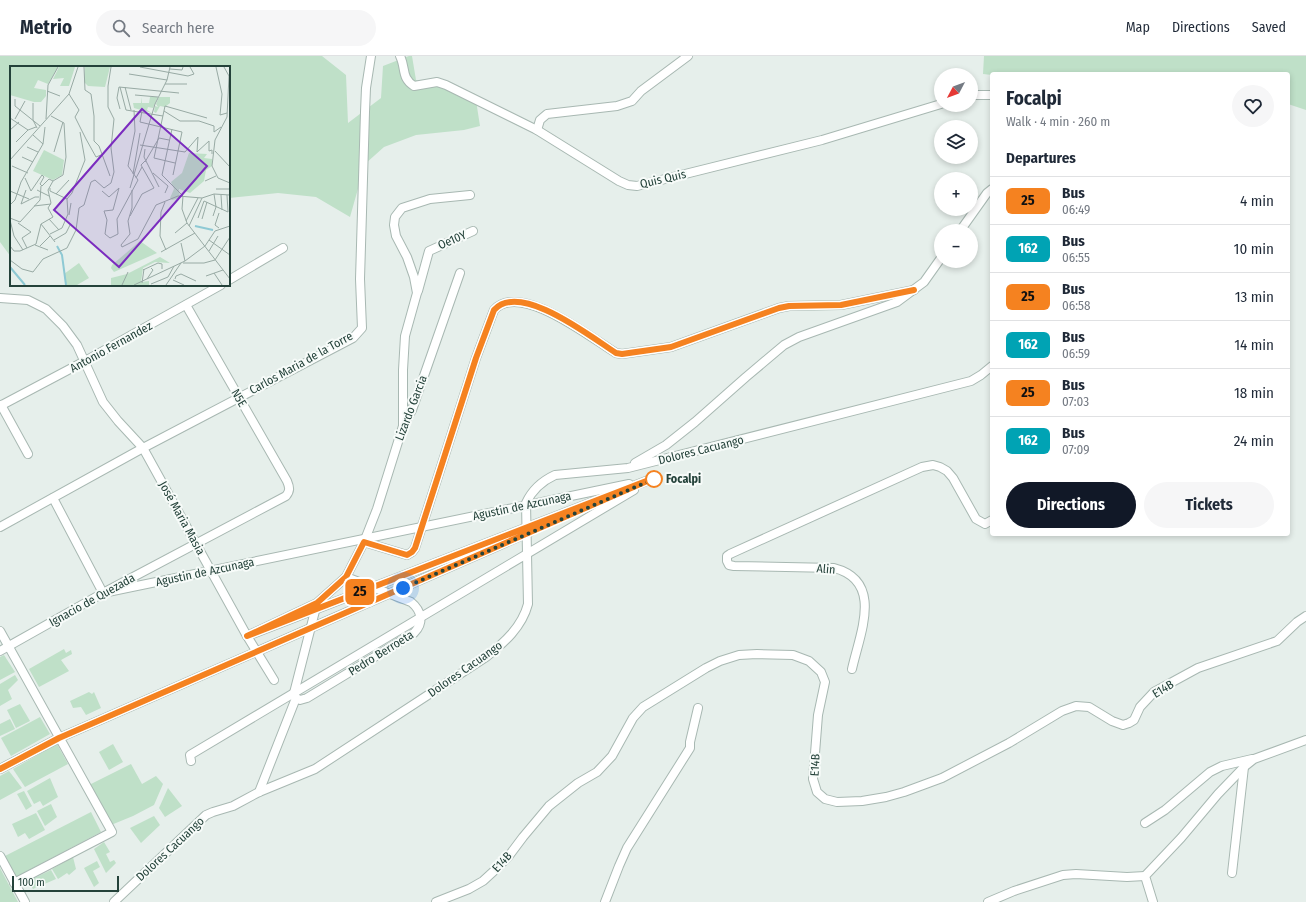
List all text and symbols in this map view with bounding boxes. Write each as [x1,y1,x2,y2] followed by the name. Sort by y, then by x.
[96,10,376,46] search box
[20,16,72,39] text: Metrio
[110,17,132,39] icon: search
[142,19,214,37] text: Search here
[1126,19,1150,36] text: Map
[1172,19,1230,36] text: Directions
[1252,19,1286,36] text: Saved
[10,66,230,286] inset map
[934,68,978,112] north arrow
[934,68,978,268] map controls
[1232,85,1274,127] button: heart
[1006,87,1062,110] text: Focalpi
[1006,114,1110,129] text: Walk · 4 min · 260 m
[934,120,978,164] button: layers
[1006,149,1076,167] text: Departures
[639,167,687,191] street label: Quis Quis
[934,172,978,216] button: +
[1062,184,1085,202] text: Bus
[1021,192,1035,209] text: 25
[1240,192,1274,210] text: 4 min
[1062,202,1090,217] text: 06:49
[934,224,978,268] button: −
[436,228,468,252] street label: Oe10Y
[1062,232,1085,250] text: Bus
[1018,240,1038,257] text: 162
[1234,240,1274,258] text: 10 min
[1062,250,1090,265] text: 06:55
[1062,280,1085,298] text: Bus
[1021,288,1035,305] text: 25
[1235,288,1274,306] text: 13 min
[1062,298,1091,313] text: 06:58
[68,319,155,375] street label: Antonio Fernandez
[1062,328,1085,346] text: Bus
[247,329,355,397] street label: Carlos Maria de la Torre
[1018,336,1038,353] text: 162
[1234,336,1274,354] text: 14 min
[1062,346,1090,361] text: 06:59
[392,373,430,443] street label: Lizardo Garcia
[1062,376,1085,394] text: Bus
[1021,384,1035,401] text: 25
[1234,384,1274,402] text: 18 min
[228,387,250,410] street label: N5E
[1062,394,1089,409] text: 07:03
[1062,424,1085,442] text: Bus
[1018,432,1038,449] text: 162
[1234,432,1274,450] text: 24 min
[657,433,745,467] street label: Dolores Cacuango
[1062,442,1090,457] text: 07:09
[645,470,663,488] marker: Focalpi
[666,472,701,486] place label: Focalpi
[156,479,208,557] street label: José Maria Masia
[1006,482,1136,528] button: Directions
[1144,482,1274,528] button: Tickets
[472,489,573,523] street label: Agustin de Azcunaga
[155,555,256,589] street label: Agustin de Azcunaga
[816,561,836,577] street label: Alin
[47,571,137,629] street label: Ignacio de Quezada
[393,578,413,598] your location
[342,579,378,605] line badge: 25
[353,583,367,600] text: 25
[346,627,416,678] street label: Pedro Berroeta
[425,638,505,700] street label: Dolores Cacuango
[1150,677,1177,701] street label: E14B
[807,753,823,777] street label: E14B
[133,814,207,884] street label: Dolores Cacuango
[489,849,515,875] street label: E14B
[12,874,119,893] scale bar
[18,876,45,889] text: 100 m

